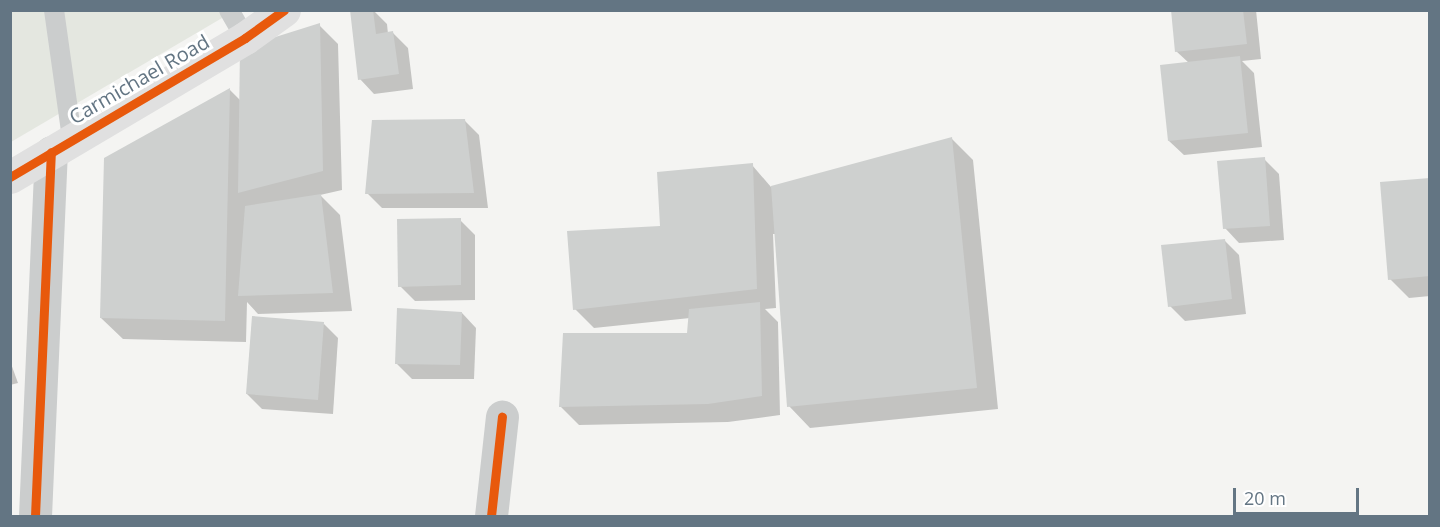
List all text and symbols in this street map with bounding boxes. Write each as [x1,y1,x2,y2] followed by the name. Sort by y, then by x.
[65,29,213,129] street label: Carmichael Road
[1236,476,1362,514] scale bar
[1244,486,1286,510] text: 20 m

